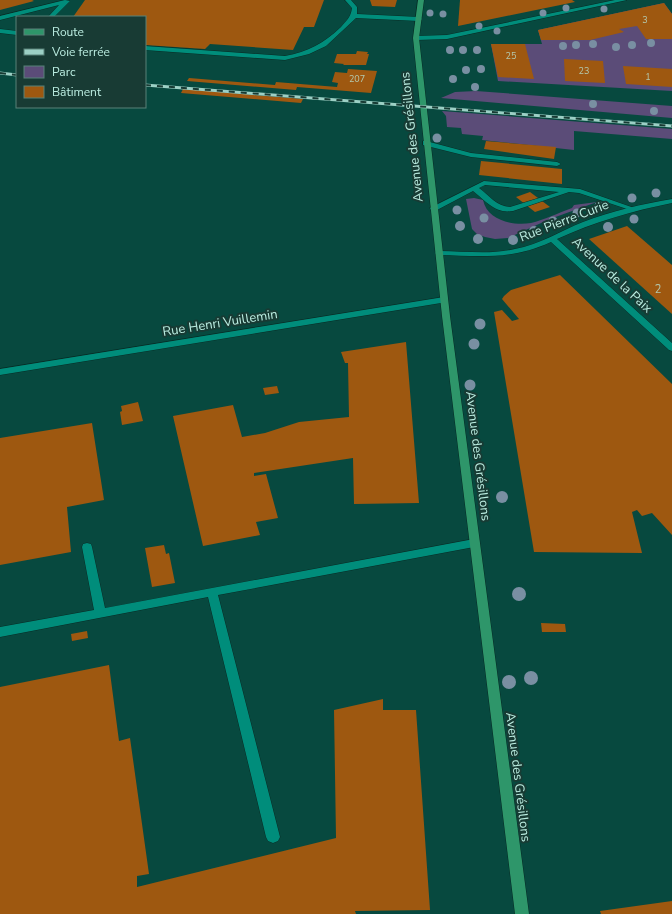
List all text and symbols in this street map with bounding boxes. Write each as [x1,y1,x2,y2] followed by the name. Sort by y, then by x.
[642,14,648,26] house number: 3
[16,16,146,108] legend
[52,24,84,40] text: Route
[51,44,110,60] text: Voie ferrée
[506,50,516,62] house number: 25
[52,64,76,80] text: Parc
[579,65,589,77] house number: 23
[396,71,428,203] street label: Avenue des Grésillons
[645,71,651,83] house number: 1
[349,73,365,85] house number: 207
[52,84,102,100] text: Bâtiment
[517,196,611,246] street label: Rue Pierre Curie
[568,233,656,317] street label: Avenue de la Paix
[655,282,661,297] house number: 2
[161,305,279,341] street label: Rue Henri Vuillemin
[461,390,495,522] street label: Avenue des Grésillons
[501,711,535,843] street label: Avenue des Grésillons

